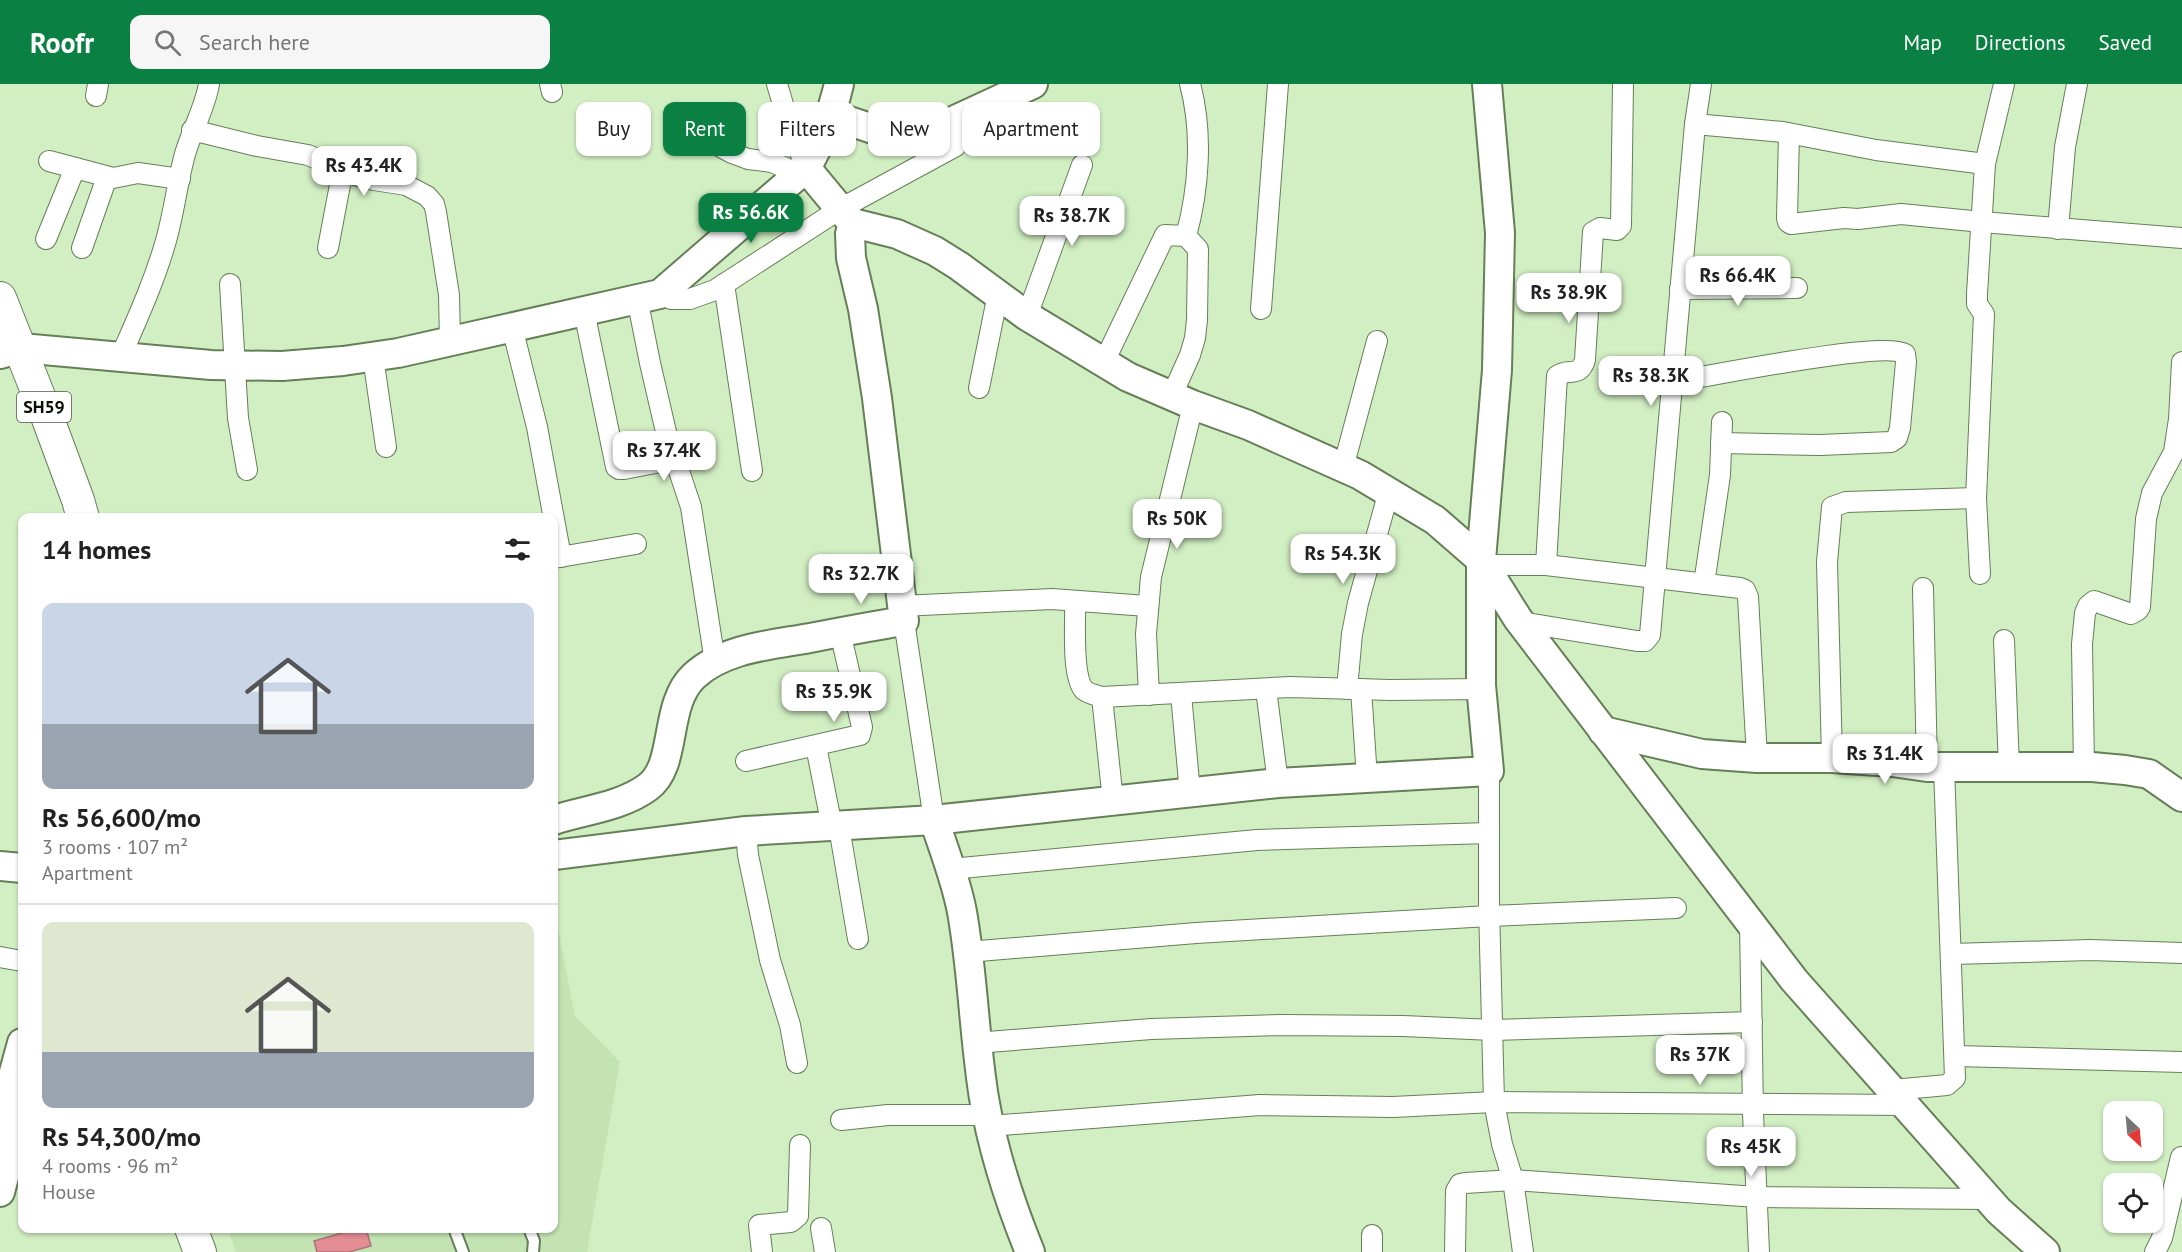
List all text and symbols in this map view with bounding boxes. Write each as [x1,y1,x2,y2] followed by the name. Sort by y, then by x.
[130,15,550,69] search box
[30,24,94,61] text: Roofr
[151,26,184,59] icon: search
[199,28,310,56] text: Search here
[1903,29,1942,56] text: Map
[1975,29,2066,56] text: Directions
[2099,29,2152,56] text: Saved
[576,102,651,156] chip: Buy
[663,102,746,156] chip: Rent
[758,102,856,156] chip: Filters
[868,102,950,156] chip: New
[962,102,1100,156] chip: Apartment
[302,146,426,197] pin: Rs 43.4K
[326,152,402,178] text: Rs 43.4K
[689,193,813,244] pin: Rs 56.6K
[1010,196,1134,247] pin: Rs 38.7K
[713,199,789,225] text: Rs 56.6K
[1034,202,1110,228] text: Rs 38.7K
[1676,256,1800,307] pin: Rs 66.4K
[1700,262,1776,288] text: Rs 66.4K
[1507,273,1631,324] pin: Rs 38.9K
[1531,279,1607,305] text: Rs 38.9K
[1589,356,1713,407] pin: Rs 38.3K
[1613,362,1689,388] text: Rs 38.3K
[17,392,71,422] road number: SH59
[602,431,726,482] pin: Rs 37.4K
[627,437,701,463] text: Rs 37.4K
[1128,499,1226,550] pin: Rs 50K
[1147,505,1207,531] text: Rs 50K
[42,533,151,566] text: 14 homes
[501,533,534,566] icon: filters
[1281,534,1405,585] pin: Rs 54.3K
[1305,540,1381,566] text: Rs 54.3K
[799,554,923,605] pin: Rs 32.7K
[823,560,899,586] text: Rs 32.7K
[234,642,342,750] icon: home
[772,672,896,723] pin: Rs 35.9K
[796,678,872,704] text: Rs 35.9K
[1823,734,1947,785] pin: Rs 31.4K
[1847,740,1923,766] text: Rs 31.4K
[42,801,201,834] text: Rs 56,600/mo
[42,834,188,860] text: 3 rooms · 107 m²
[42,860,133,886] text: Apartment
[234,961,342,1069] icon: home
[1651,1035,1749,1086] pin: Rs 37K
[1670,1041,1730,1067] text: Rs 37K
[2103,1101,2163,1161] north arrow
[2103,1101,2163,1233] map controls
[42,1120,201,1153] text: Rs 54,300/mo
[1702,1127,1800,1178] pin: Rs 45K
[1721,1133,1781,1159] text: Rs 45K
[42,1153,178,1179] text: 4 rooms · 96 m²
[2103,1173,2163,1233] button: locate
[42,1179,96,1205] text: House

